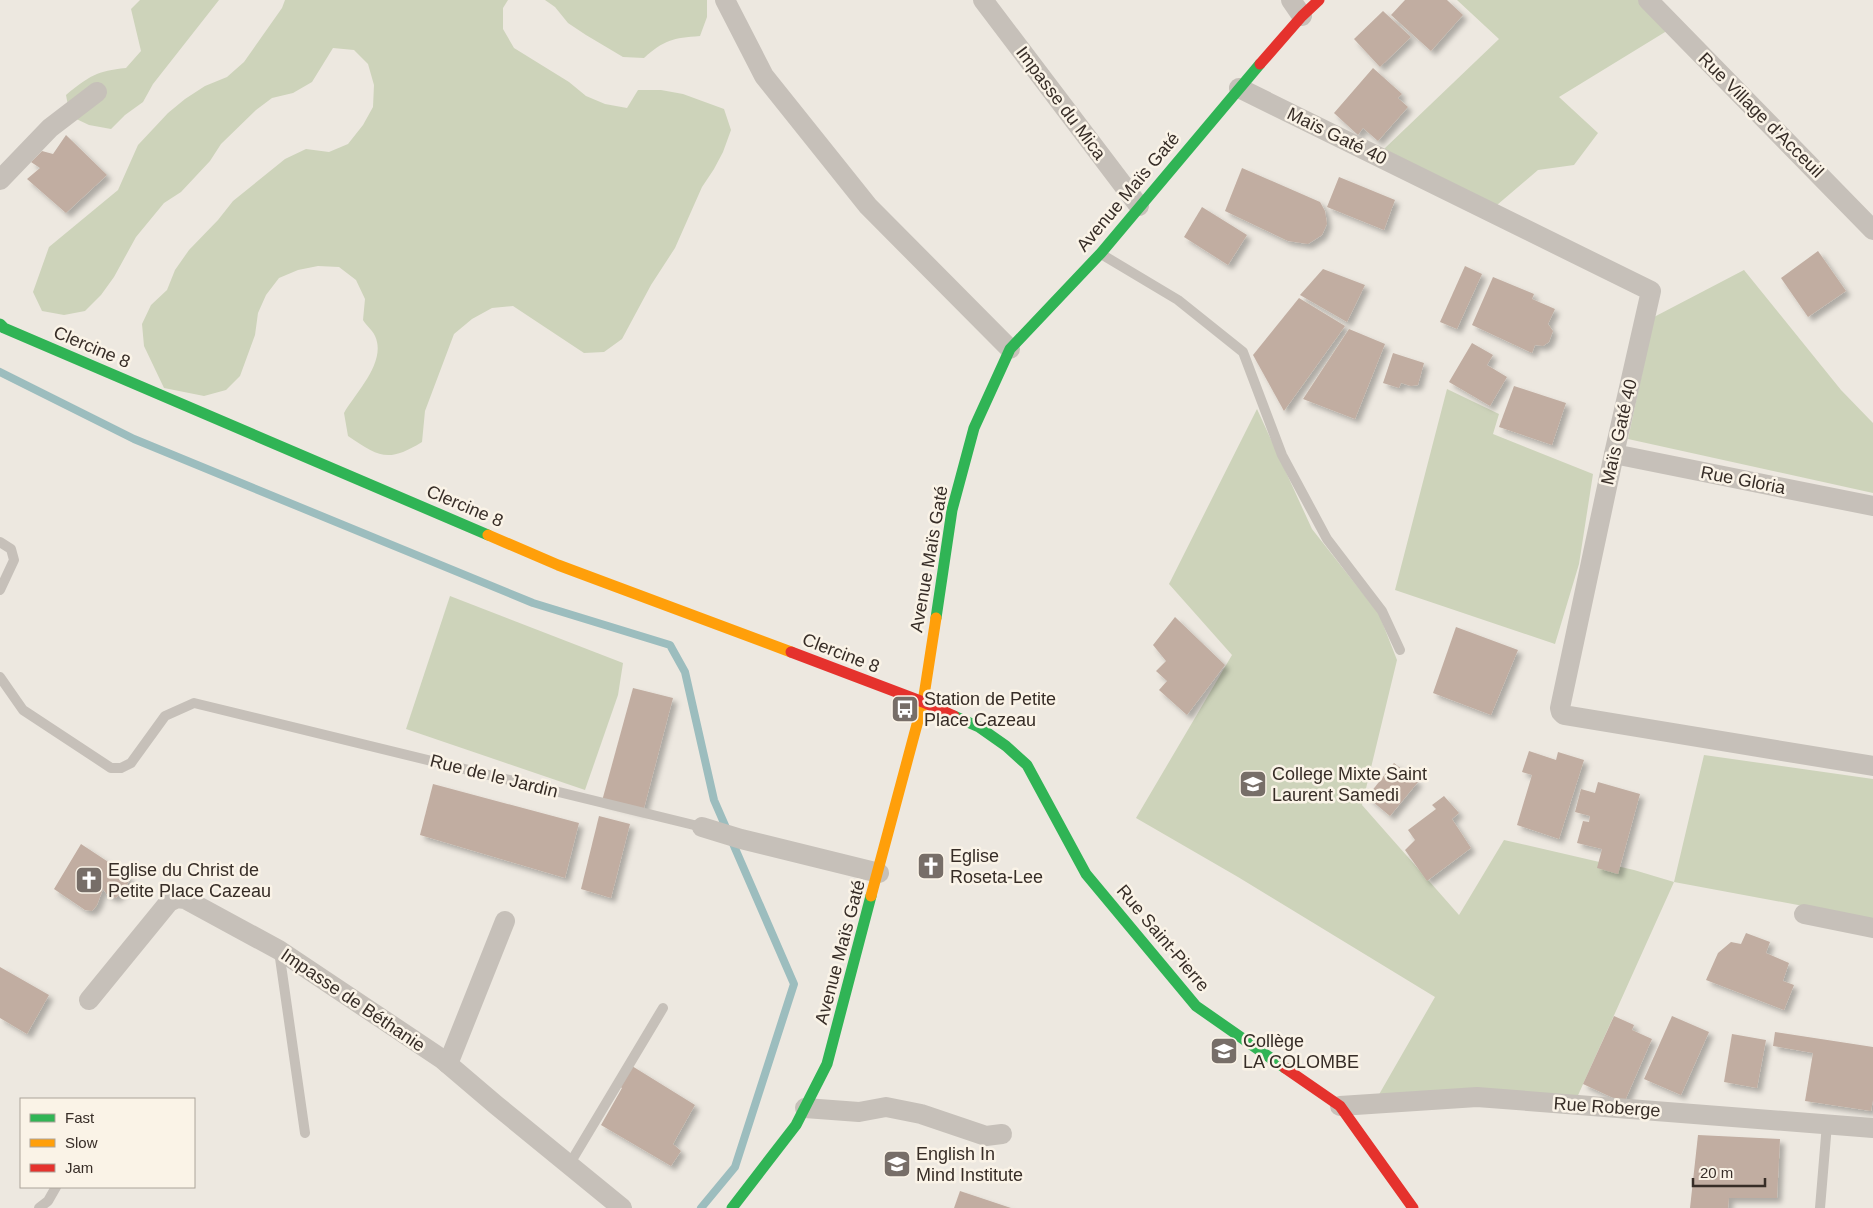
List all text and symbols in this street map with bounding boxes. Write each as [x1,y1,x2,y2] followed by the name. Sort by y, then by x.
[1012,43,1111,164] street label: Impasse du Mica
[1694,48,1828,182] street label: Rue Village d'Acceuil
[1284,103,1390,169] street label: Maïs Gaté 40
[1073,129,1183,255] street label: Avenue Maïs Gaté
[51,322,133,372] street label: Clercine 8
[1597,377,1641,487] street label: Maïs Gaté 40
[1699,462,1788,498] street label: Rue Gloria
[424,481,506,531] street label: Clercine 8
[906,484,952,634] street label: Avenue Maïs Gaté
[800,629,882,677] street label: Clercine 8
[924,689,1056,730] place label: Station de Petite Place Cazeau
[890,694,920,724] bus stop icon: Station de Petite Place Cazeau
[428,750,560,802] street label: Rue de le Jardin
[1272,764,1427,805] place label: College Mixte Saint Laurent Samedi
[1238,769,1268,799] school or university icon: College Mixte Saint Laurent Samedi
[950,846,1043,887] place label: Eglise Roseta-Lee
[916,851,946,881] church icon: Eglise Roseta-Lee
[108,860,271,901] place label: Eglise du Christ de Petite Place Cazeau
[74,865,104,895] church icon: Eglise du Christ de Petite Place Cazeau
[811,878,869,1026] street label: Avenue Maïs Gaté
[1113,881,1213,995] street label: Rue Saint-Pierre
[277,944,429,1056] street label: Impasse de Béthanie
[1243,1031,1359,1072] place label: Collège LA COLOMBE
[1209,1036,1239,1066] school or university icon: Collège LA COLOMBE
[1553,1093,1661,1121] street label: Rue Roberge
[20,1098,195,1188] legend
[65,1109,95,1126] text: Fast
[65,1134,98,1151] text: Slow
[916,1144,1023,1185] place label: English In Mind Institute
[882,1149,912,1179] school or university icon: English In Mind Institute
[1693,1156,1766,1188] scale bar
[65,1159,93,1176] text: Jam
[1700,1164,1733,1181] text: 20 m

